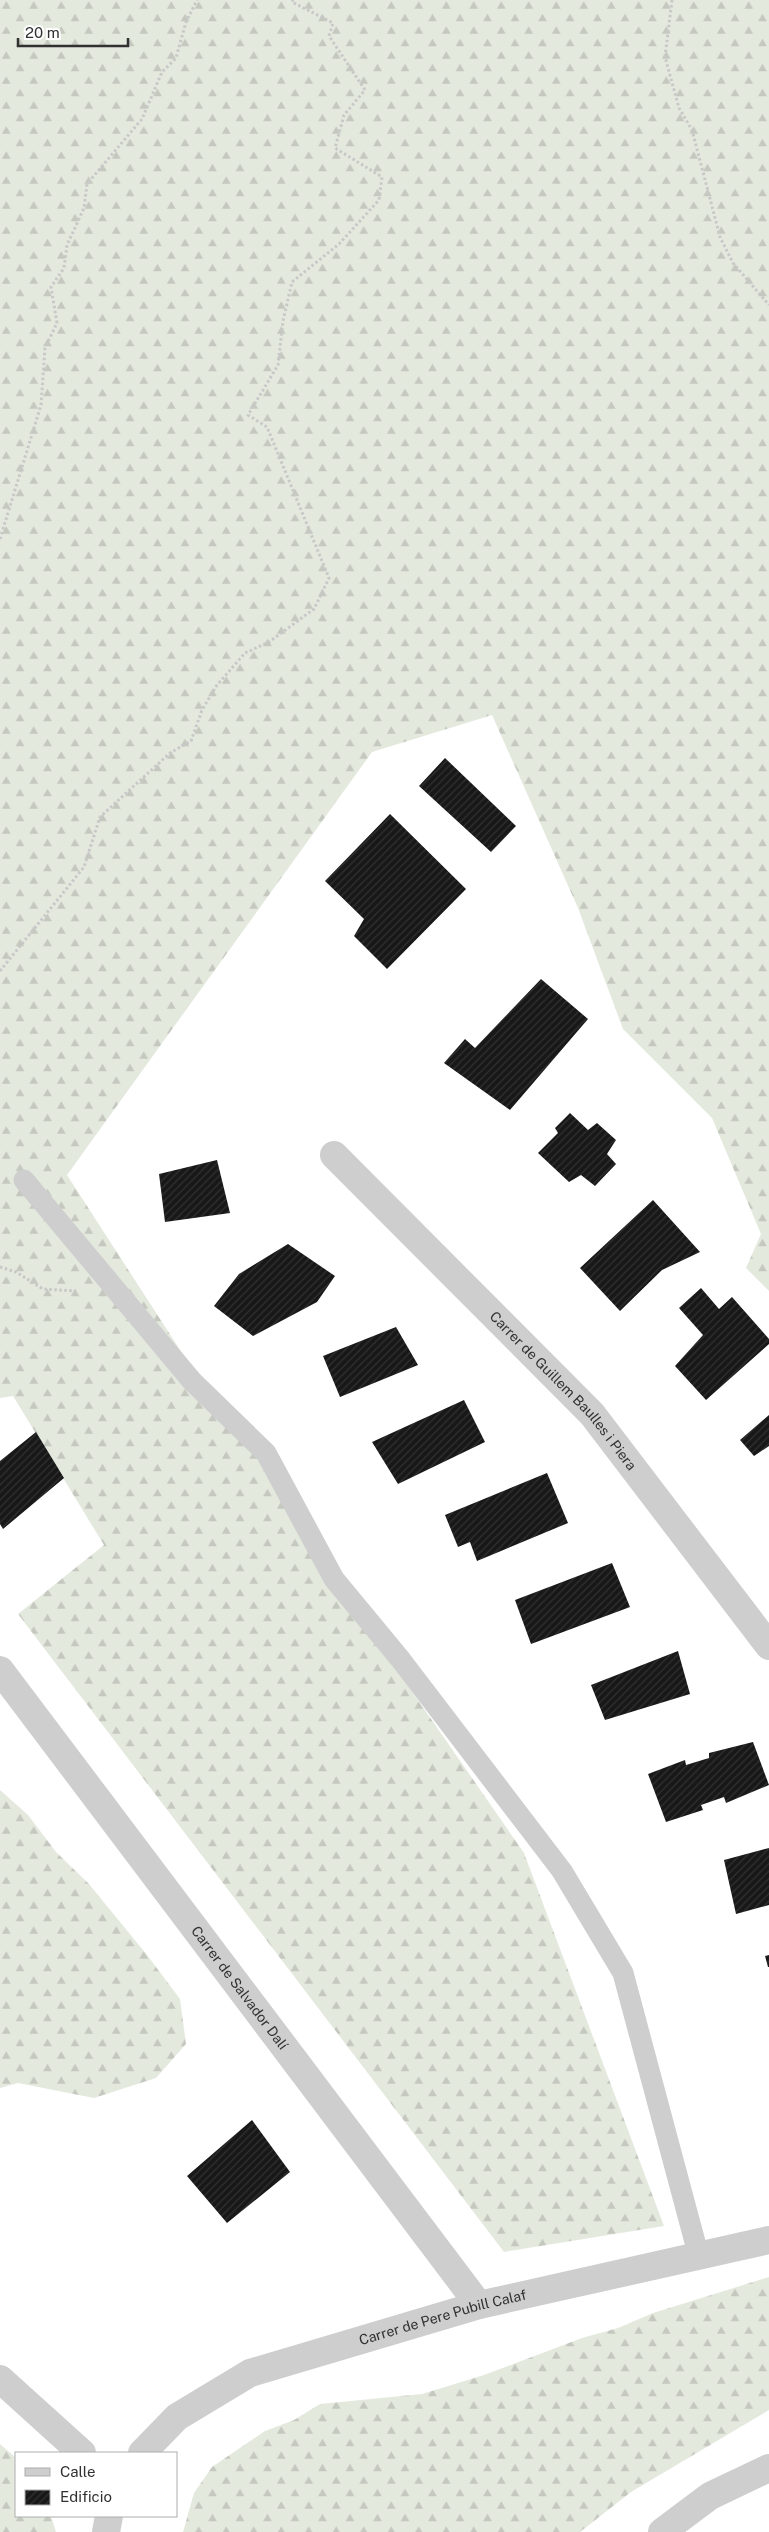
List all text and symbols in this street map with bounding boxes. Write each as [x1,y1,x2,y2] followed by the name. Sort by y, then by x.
[18,15,128,47] scale bar
[25,24,60,41] text: 20 m
[487,1308,640,1473] street label: Carrer de Guillem Baulles i Piera
[188,1923,292,2053] street label: Carrer de Salvador Dalí
[357,2287,528,2348] street label: Carrer de Pere Pubill Calaf
[15,2452,178,2517] legend
[60,2463,96,2480] text: Calle
[60,2488,112,2505] text: Edificio

